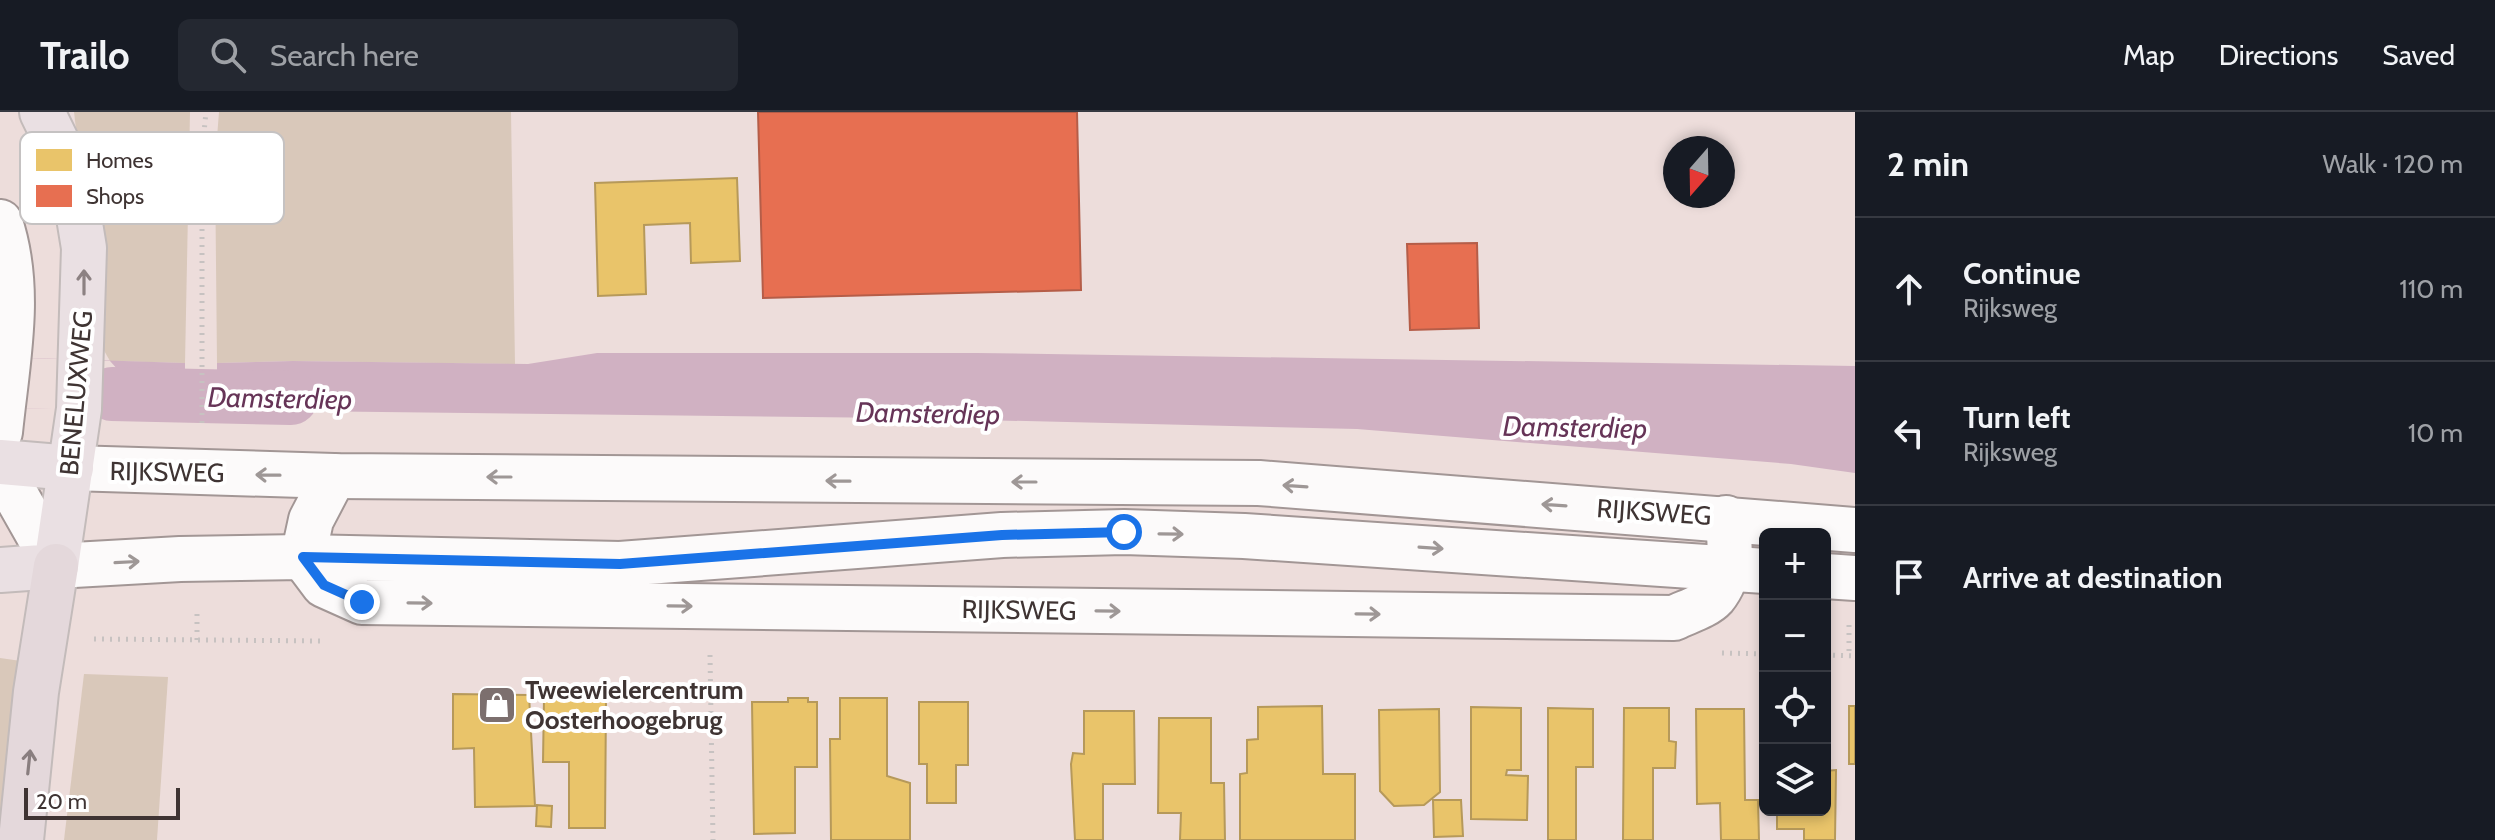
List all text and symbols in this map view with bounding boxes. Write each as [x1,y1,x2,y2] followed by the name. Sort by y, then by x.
[178,19,738,91] search box
[40,32,130,79] text: Trailo
[206,33,250,77] icon: search
[270,37,419,74] text: Search here
[2123,38,2175,72] text: Map
[2219,38,2338,72] text: Directions
[2382,38,2455,72] text: Saved
[20,132,284,224] legend
[1663,136,1735,208] north arrow
[1887,143,1969,185] text: 2 min
[86,147,153,174] text: Homes
[2322,148,2463,180] text: Walk · 120 m
[86,183,144,210] text: Shops
[1963,255,2080,292] text: Continue
[1887,267,1931,311] icon: ahead
[76,269,92,296] one-way arrow
[2399,273,2463,305] text: 110 m
[1963,292,2057,324] text: Rijksweg
[53,309,99,477] street label: BENELUXWEG
[207,380,353,416] water label: Damsterdiep
[855,395,1001,431] water label: Damsterdiep
[1963,399,2071,436] text: Turn left
[1502,409,1648,445] water label: Damsterdiep
[1887,411,1931,455] icon: left
[2408,417,2463,449] text: 10 m
[1963,436,2057,468] text: Rijksweg
[109,455,225,489] street label: RIJKSWEG
[255,467,282,482] one-way arrow
[486,469,513,485] one-way arrow
[825,473,852,489] one-way arrow
[1011,474,1038,490] one-way arrow
[1282,478,1309,493] one-way arrow
[1596,492,1712,532] street label: RIJKSWEG
[1541,497,1568,512] one-way arrow
[1106,514,1142,550] route start
[1157,526,1184,541] one-way arrow
[1759,528,1831,816] map controls
[1759,528,1831,600] button: +
[1417,541,1444,556] one-way arrow
[113,554,140,569] one-way arrow
[1887,555,1931,599] icon: arrive
[1963,559,2223,596] text: Arrive at destination
[344,584,380,620] route end
[961,593,1077,627] street label: RIJKSWEG
[406,595,433,610] one-way arrow
[666,598,693,614] one-way arrow
[1759,600,1831,672] button: −
[1094,603,1121,619] one-way arrow
[1354,607,1381,622] one-way arrow
[1759,672,1831,744] button: locate
[525,674,744,736] place label: Tweewielercentrum Oosterhoogebrug
[476,684,518,726] shop icon: Tweewielercentrum Oosterhoogebrug
[1759,744,1831,816] button: layers
[21,749,36,776] one-way arrow
[24,784,180,820] scale bar
[36,788,87,815] text: 20 m

